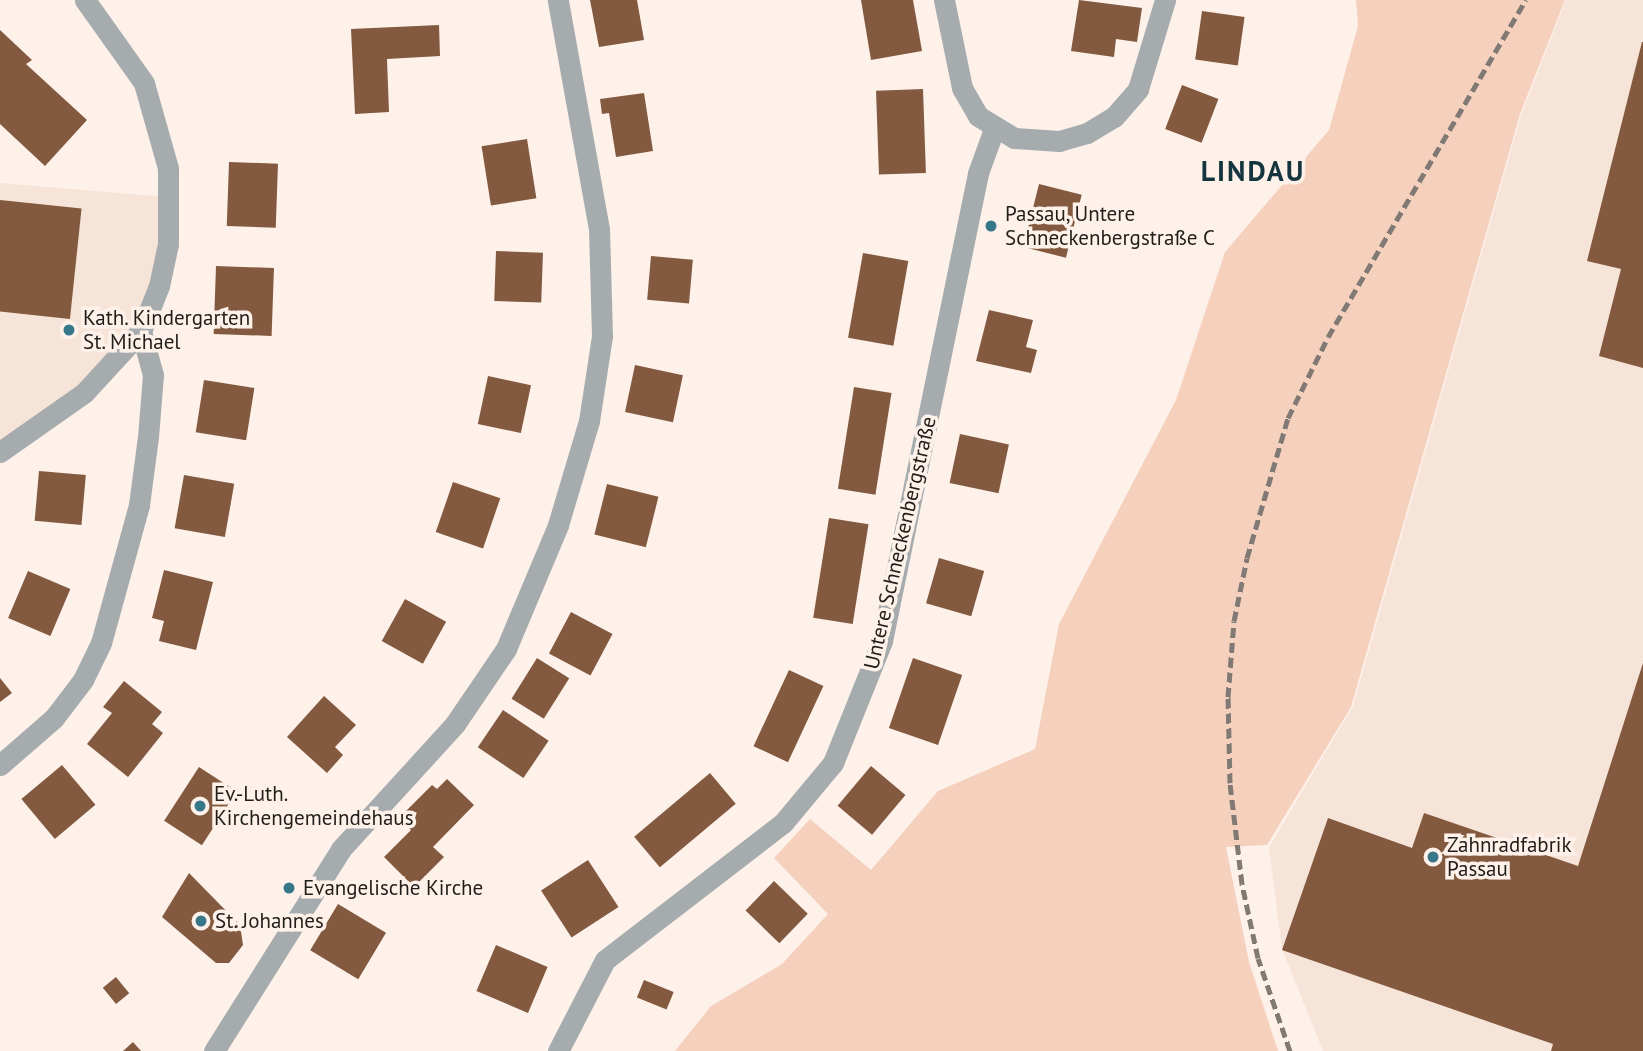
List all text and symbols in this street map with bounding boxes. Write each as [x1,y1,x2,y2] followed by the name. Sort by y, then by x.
[1201,154,1305,188] district label: LINDAU
[1005,201,1215,251] place label: Passau, Untere Schneckenbergstraße C
[983,218,999,234] marker: Passau, Untere Schneckenbergstraße C
[83,305,252,355] place label: Kath. Kindergarten St. Michael
[61,322,77,338] marker: Kath. Kindergarten St. Michael
[859,414,941,672] street label: Untere Schneckenbergstraße
[214,781,413,831] place label: Ev.-Luth. Kirchengemeindehaus
[192,798,208,814] marker: Ev.-Luth. Kirchengemeindehaus
[1447,832,1572,882] place label: Zahnradfabrik Passau
[1425,849,1441,865] marker: Zahnradfabrik Passau
[303,875,483,901] place label: Evangelische Kirche
[281,880,297,896] marker: Evangelische Kirche
[215,908,325,934] place label: St. Johannes
[193,913,209,929] marker: St. Johannes

